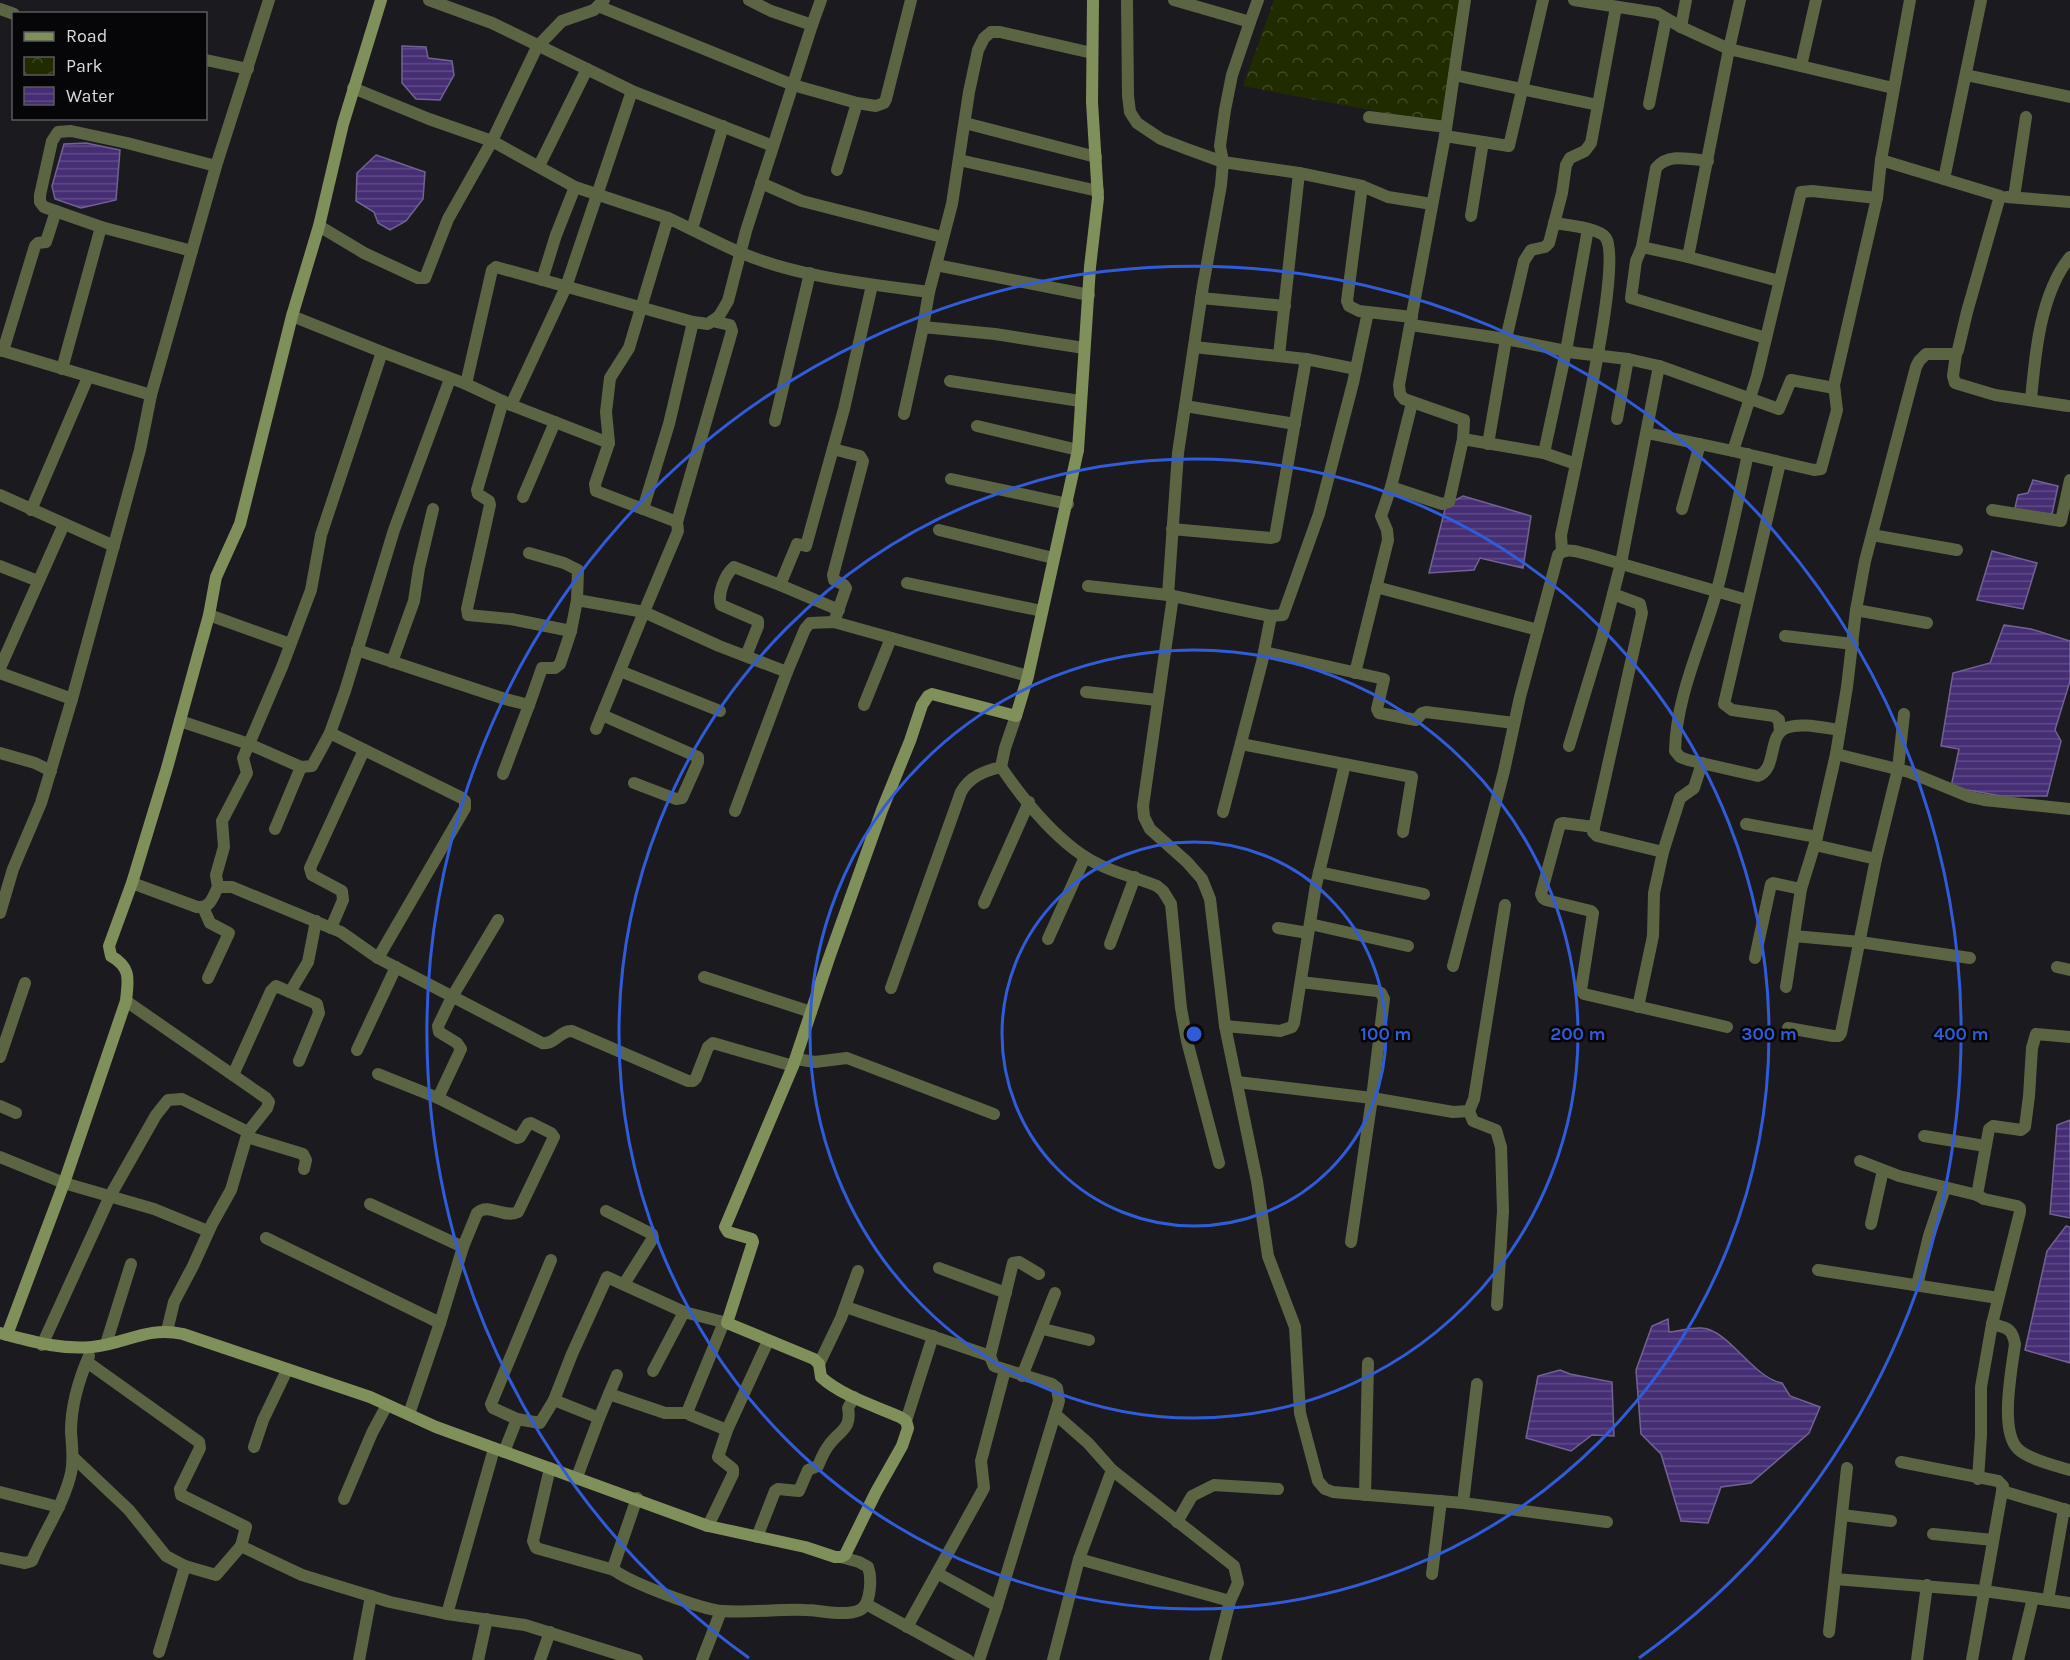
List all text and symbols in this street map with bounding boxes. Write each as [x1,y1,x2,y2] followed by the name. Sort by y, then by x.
[12,12,207,120] legend
[66,25,107,47] text: Road
[66,55,103,77] text: Park
[66,85,114,107] text: Water
[1361,1023,1411,1045] text: 100 m
[1550,1023,1606,1045] text: 200 m
[1741,1023,1797,1045] text: 300 m
[1933,1023,1989,1045] text: 400 m
[1184,1024,1204,1044] centre of rings

